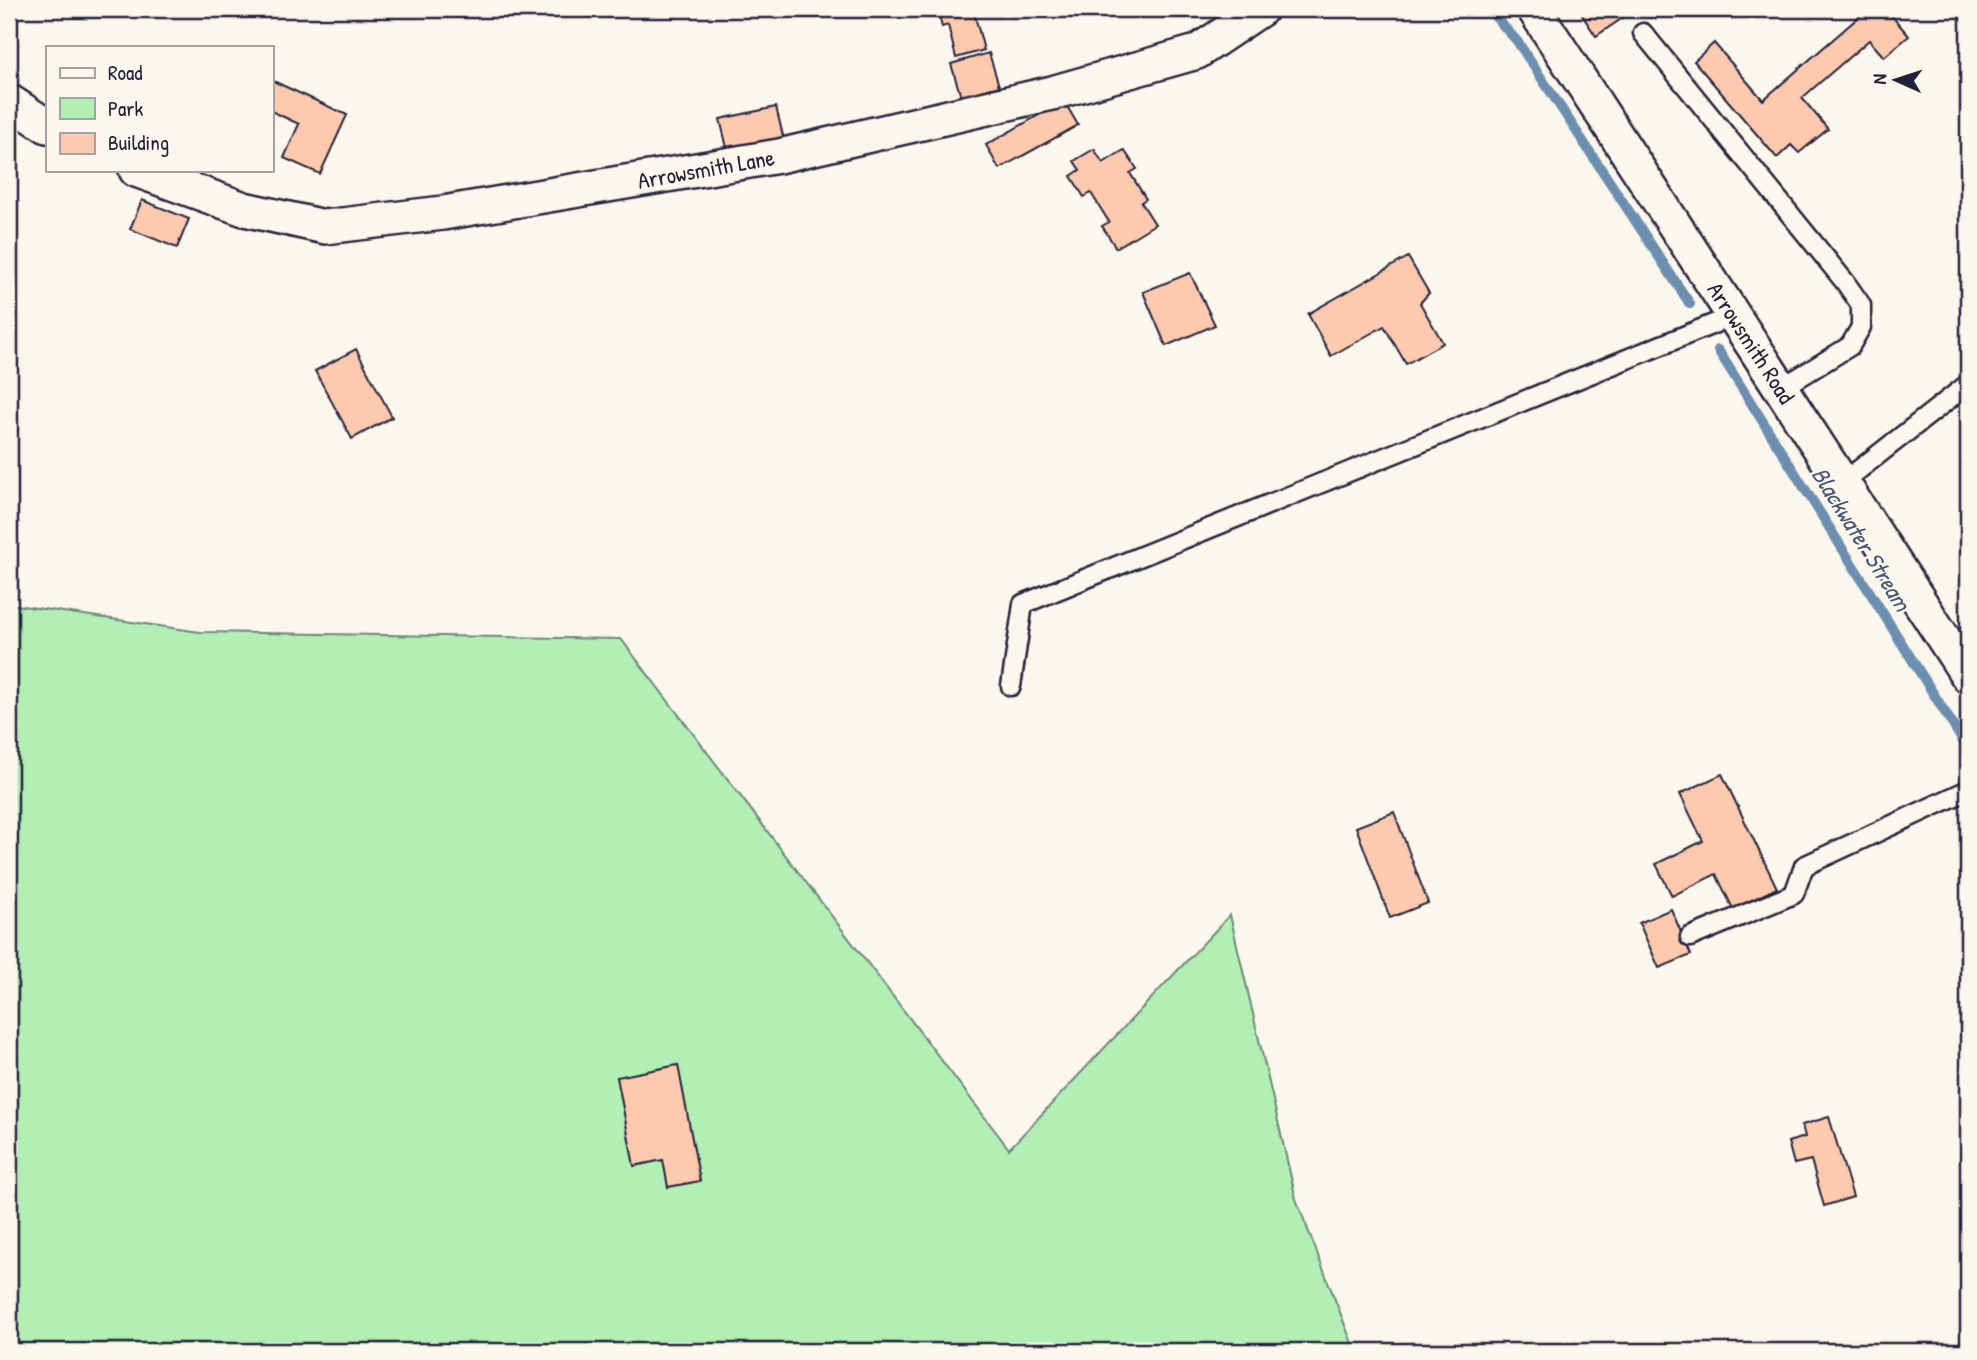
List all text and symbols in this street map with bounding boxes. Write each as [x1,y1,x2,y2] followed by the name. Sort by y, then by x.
[46,46,273,172] legend
[1862,46,1932,116] north arrow
[108,58,142,87] text: Road
[1866,73,1892,85] text: N
[108,94,143,123] text: Park
[108,128,169,157] text: Building
[635,141,777,196] street label: Arrowsmith Lane
[1701,276,1802,410] street label: Arrowsmith Road
[1805,460,1919,617] water label: Blackwater Stream

